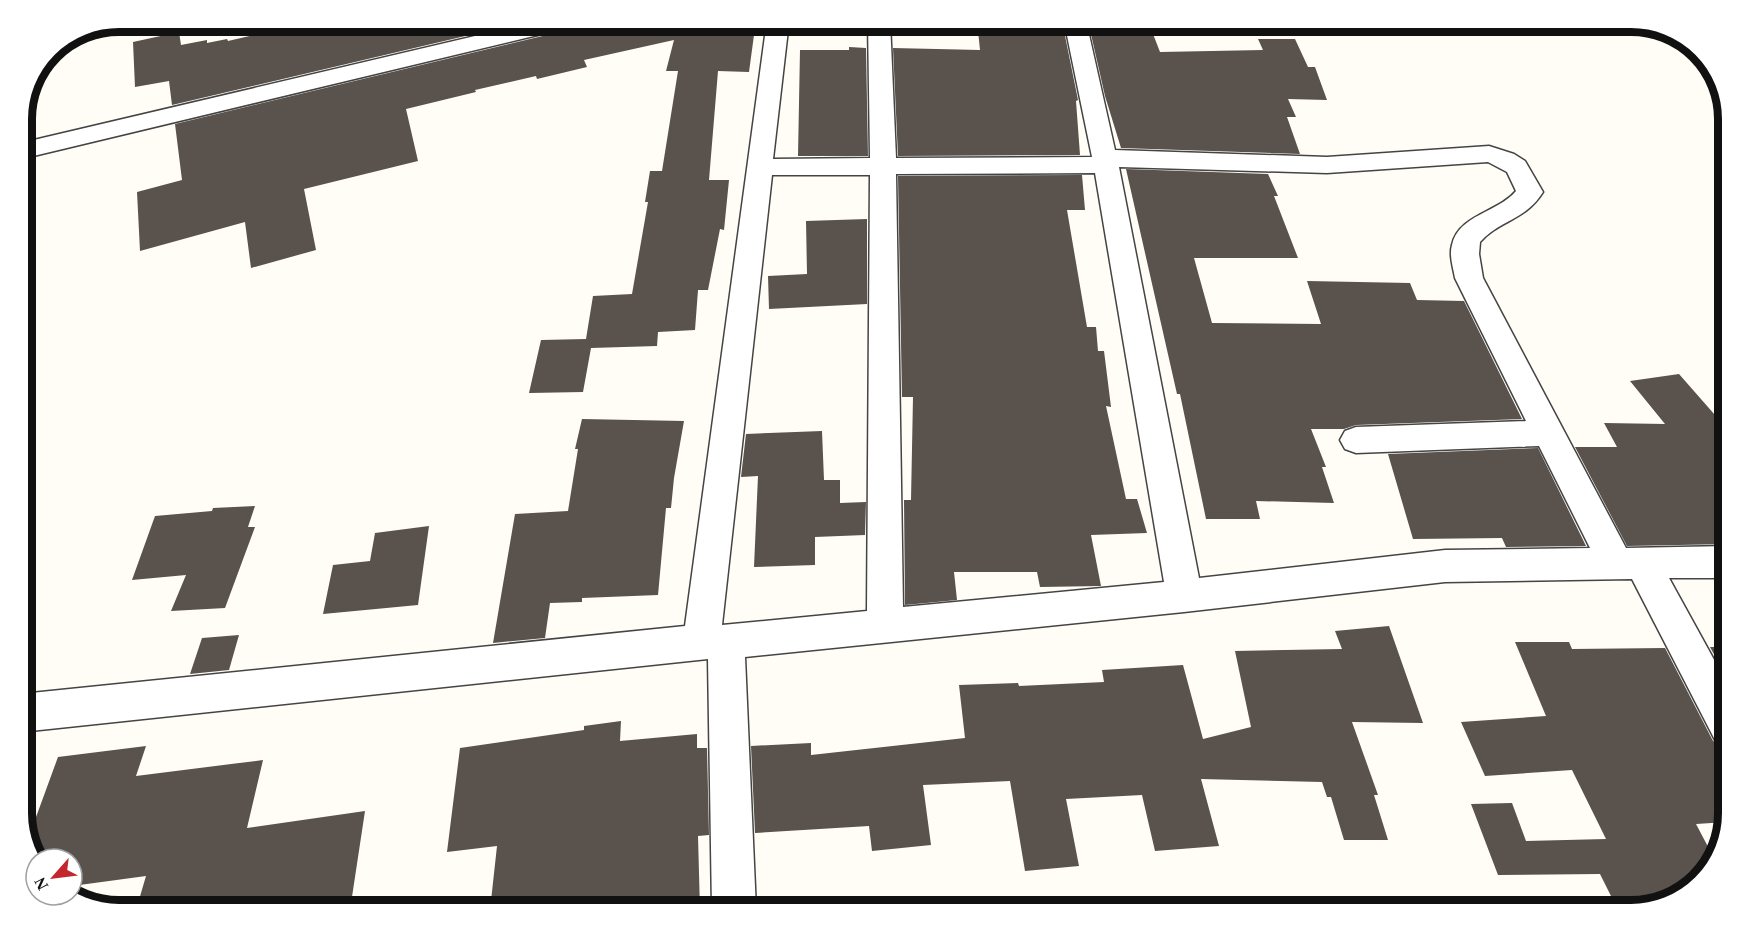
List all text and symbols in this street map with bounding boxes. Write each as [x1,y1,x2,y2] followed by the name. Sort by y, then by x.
[24,847,84,907] north arrow
[31,874,51,893] text: N

